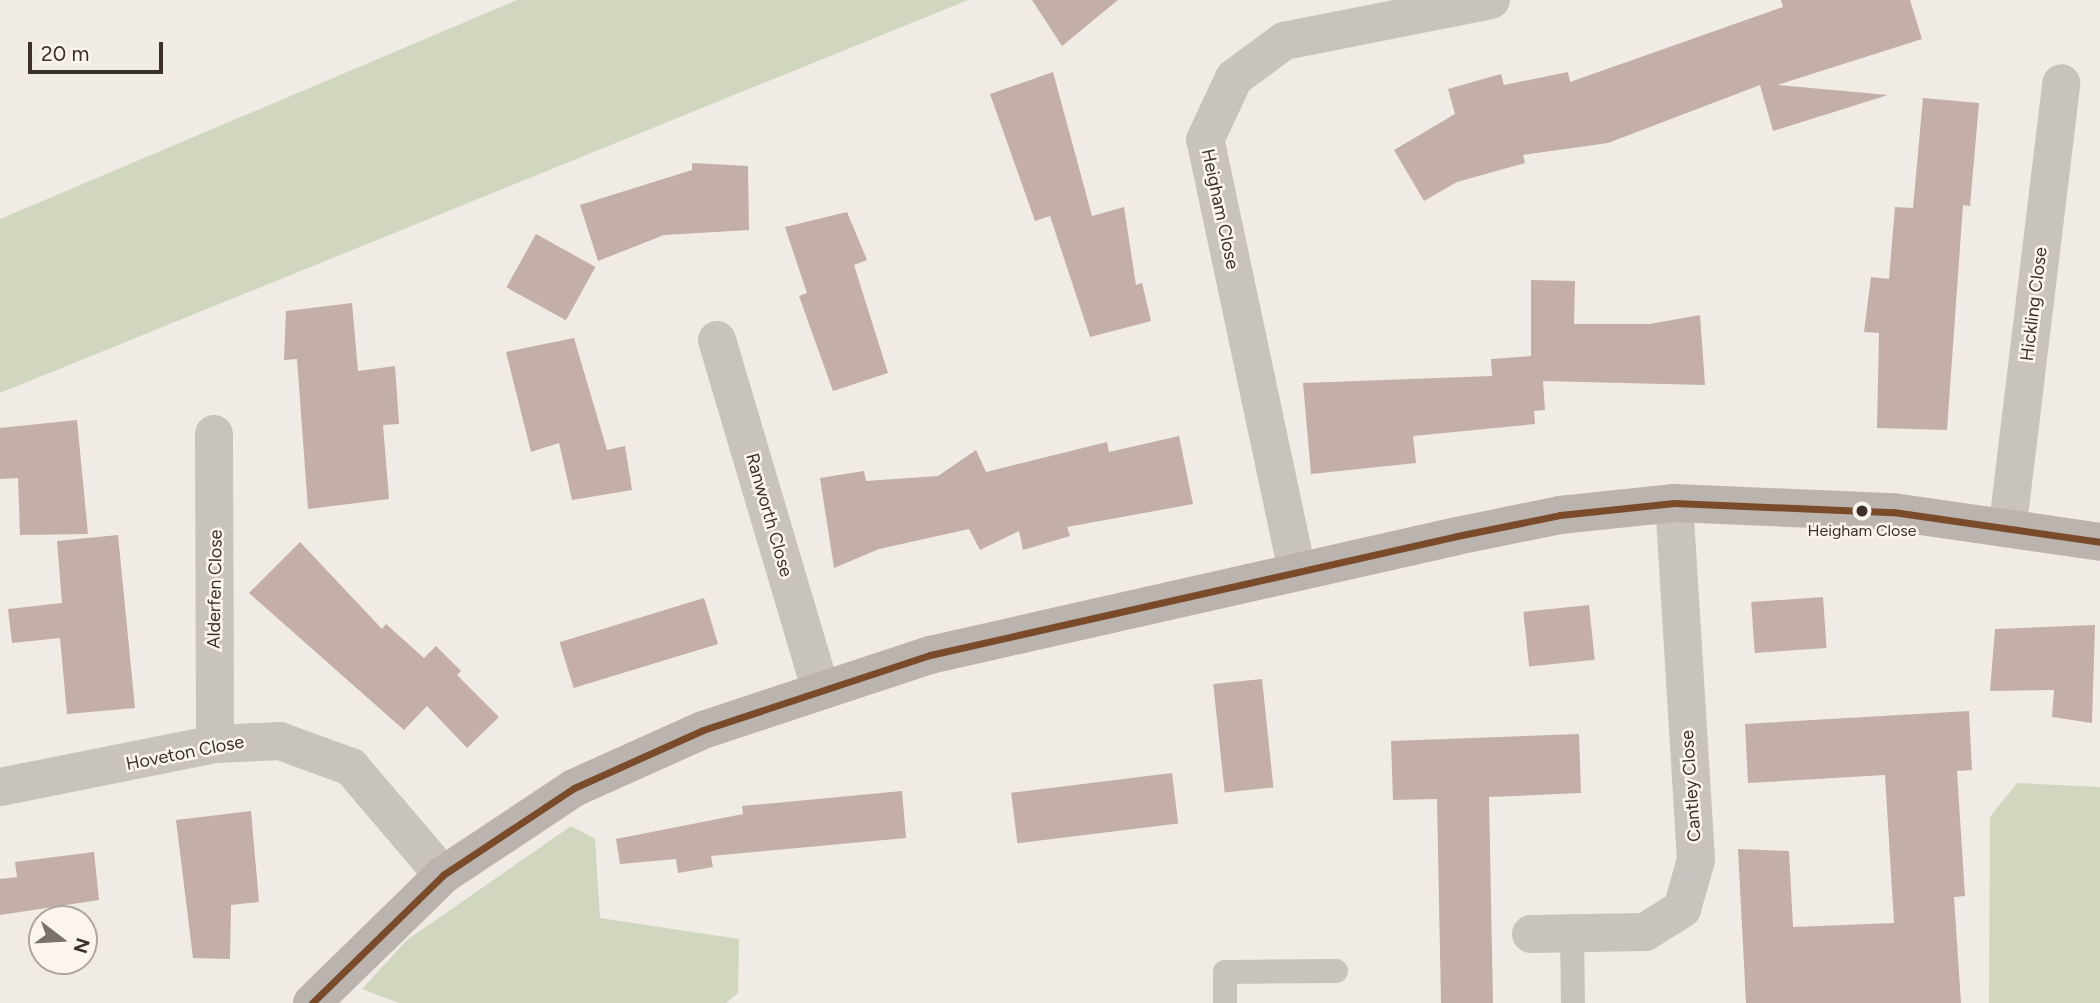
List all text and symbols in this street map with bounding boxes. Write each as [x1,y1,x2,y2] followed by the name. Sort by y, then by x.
[32,28,166,72] scale bar
[41,41,89,66] text: 20 m
[1197,147,1243,271] street label: Heigham Close
[2016,246,2052,362] street label: Hickling Close
[741,451,797,579] street label: Ranworth Close
[1855,504,1869,518] marker: Heigham Close
[1807,521,1917,541] place label: Heigham Close
[203,529,227,649] street label: Alderfen Close
[1676,729,1706,843] street label: Cantley Close
[124,731,246,775] street label: Hoveton Close
[28,905,98,975] north arrow
[69,935,95,956] text: N

